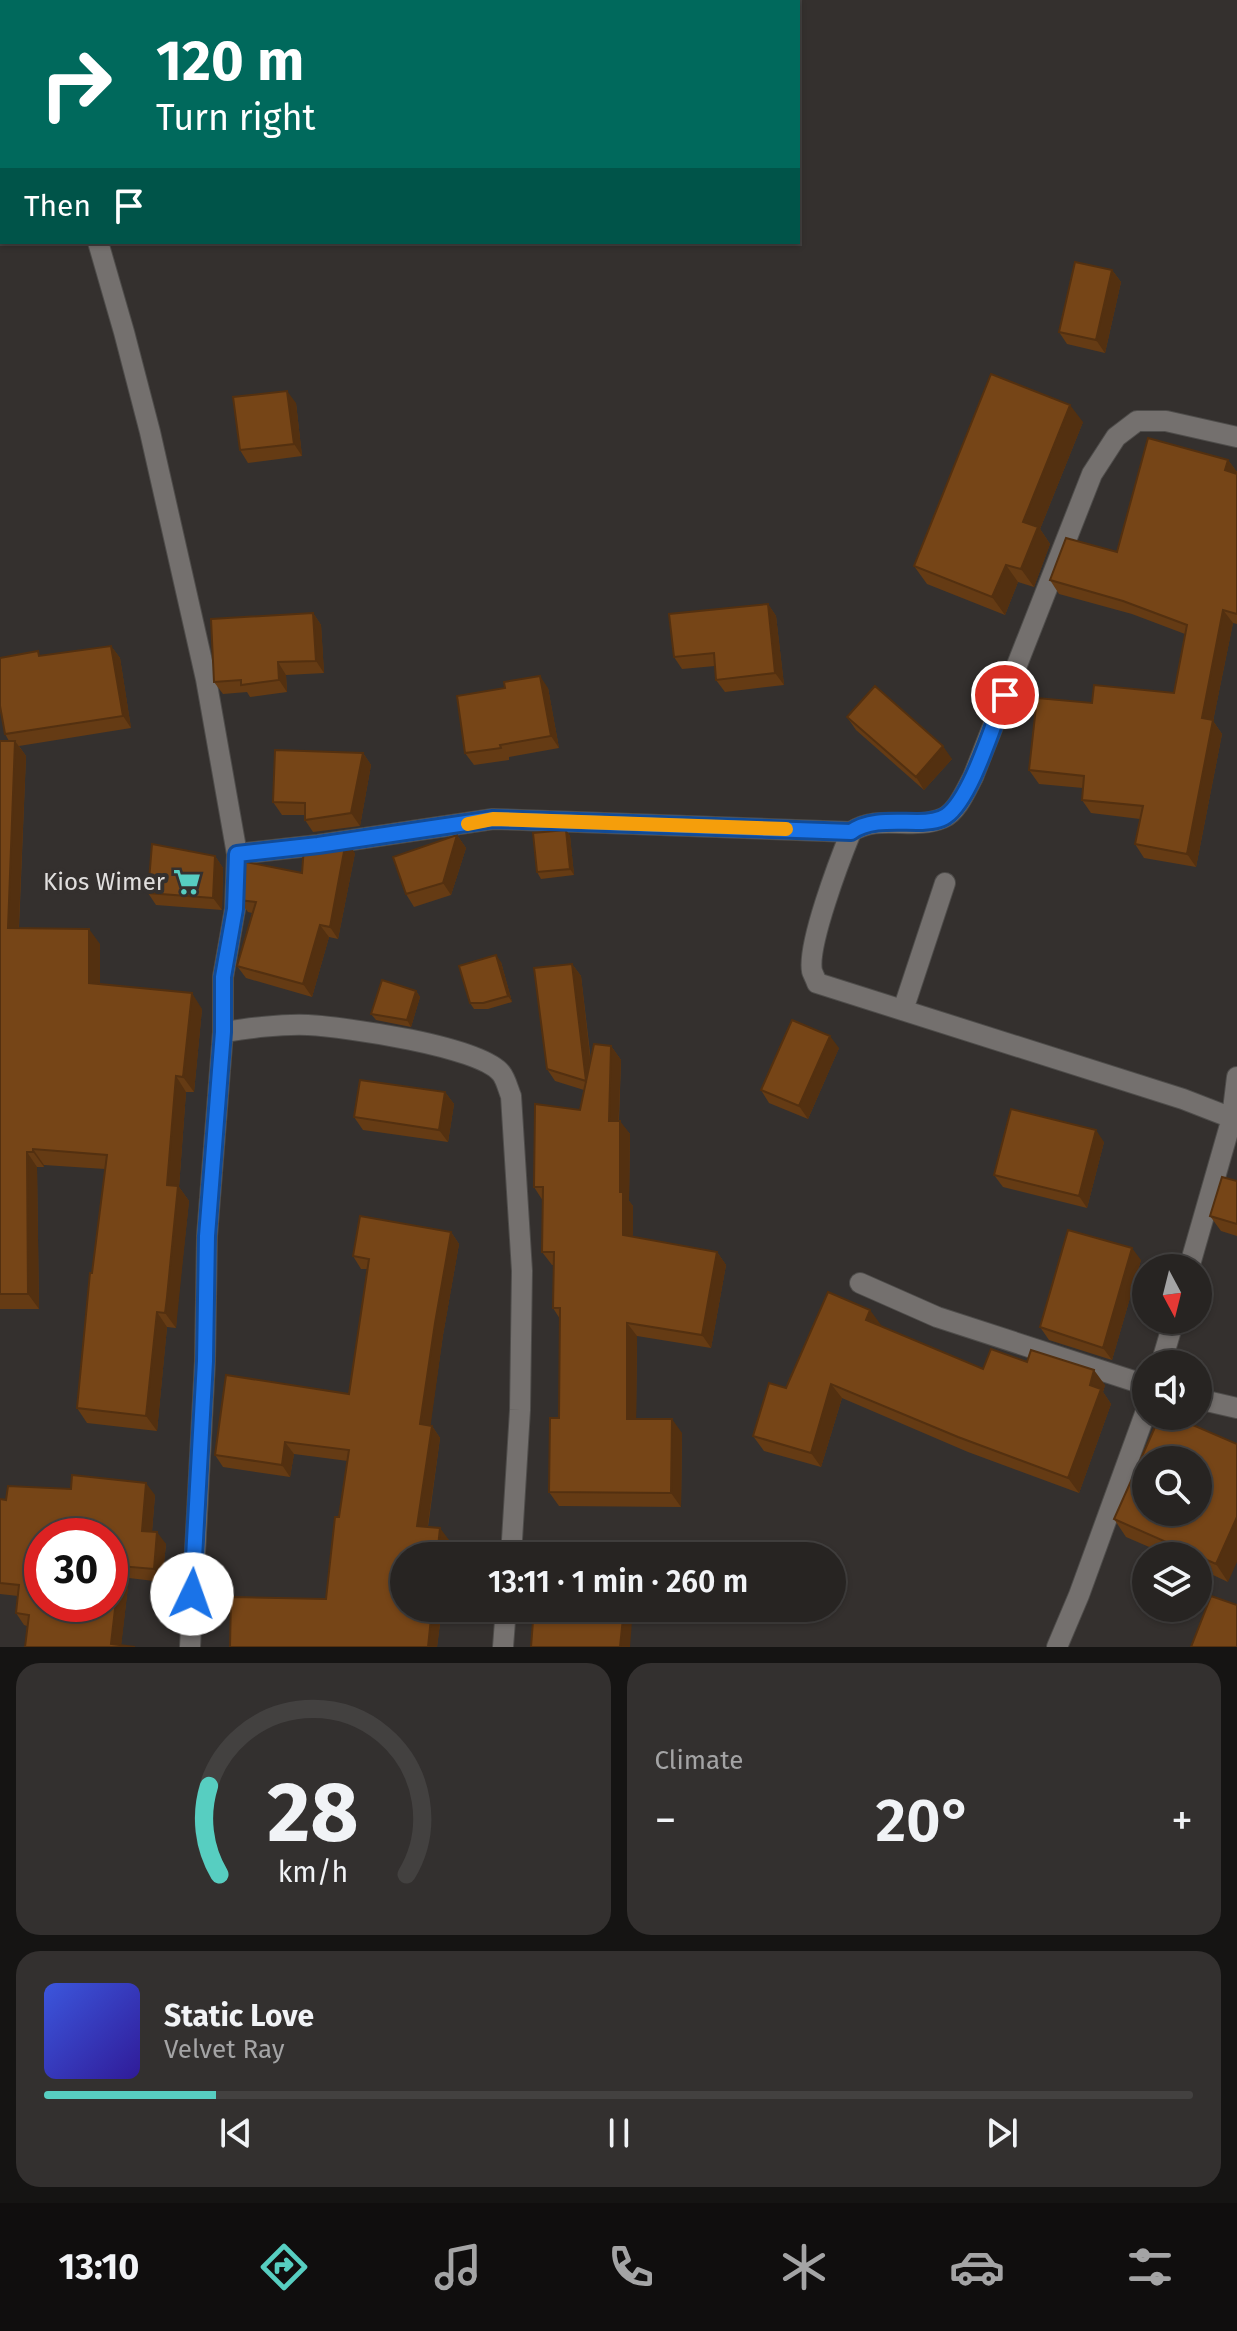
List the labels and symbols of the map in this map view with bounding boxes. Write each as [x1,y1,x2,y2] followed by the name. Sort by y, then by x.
[971,661,1039,729] pin
[172,867,202,897] supermarket icon: Kios Wimer
[43,868,166,896] place label: Kios Wimer
[1132,1254,1212,1334] north arrow
[24,1518,128,1622] speed limit sign: 30
[150,1552,234,1636] position arrow

